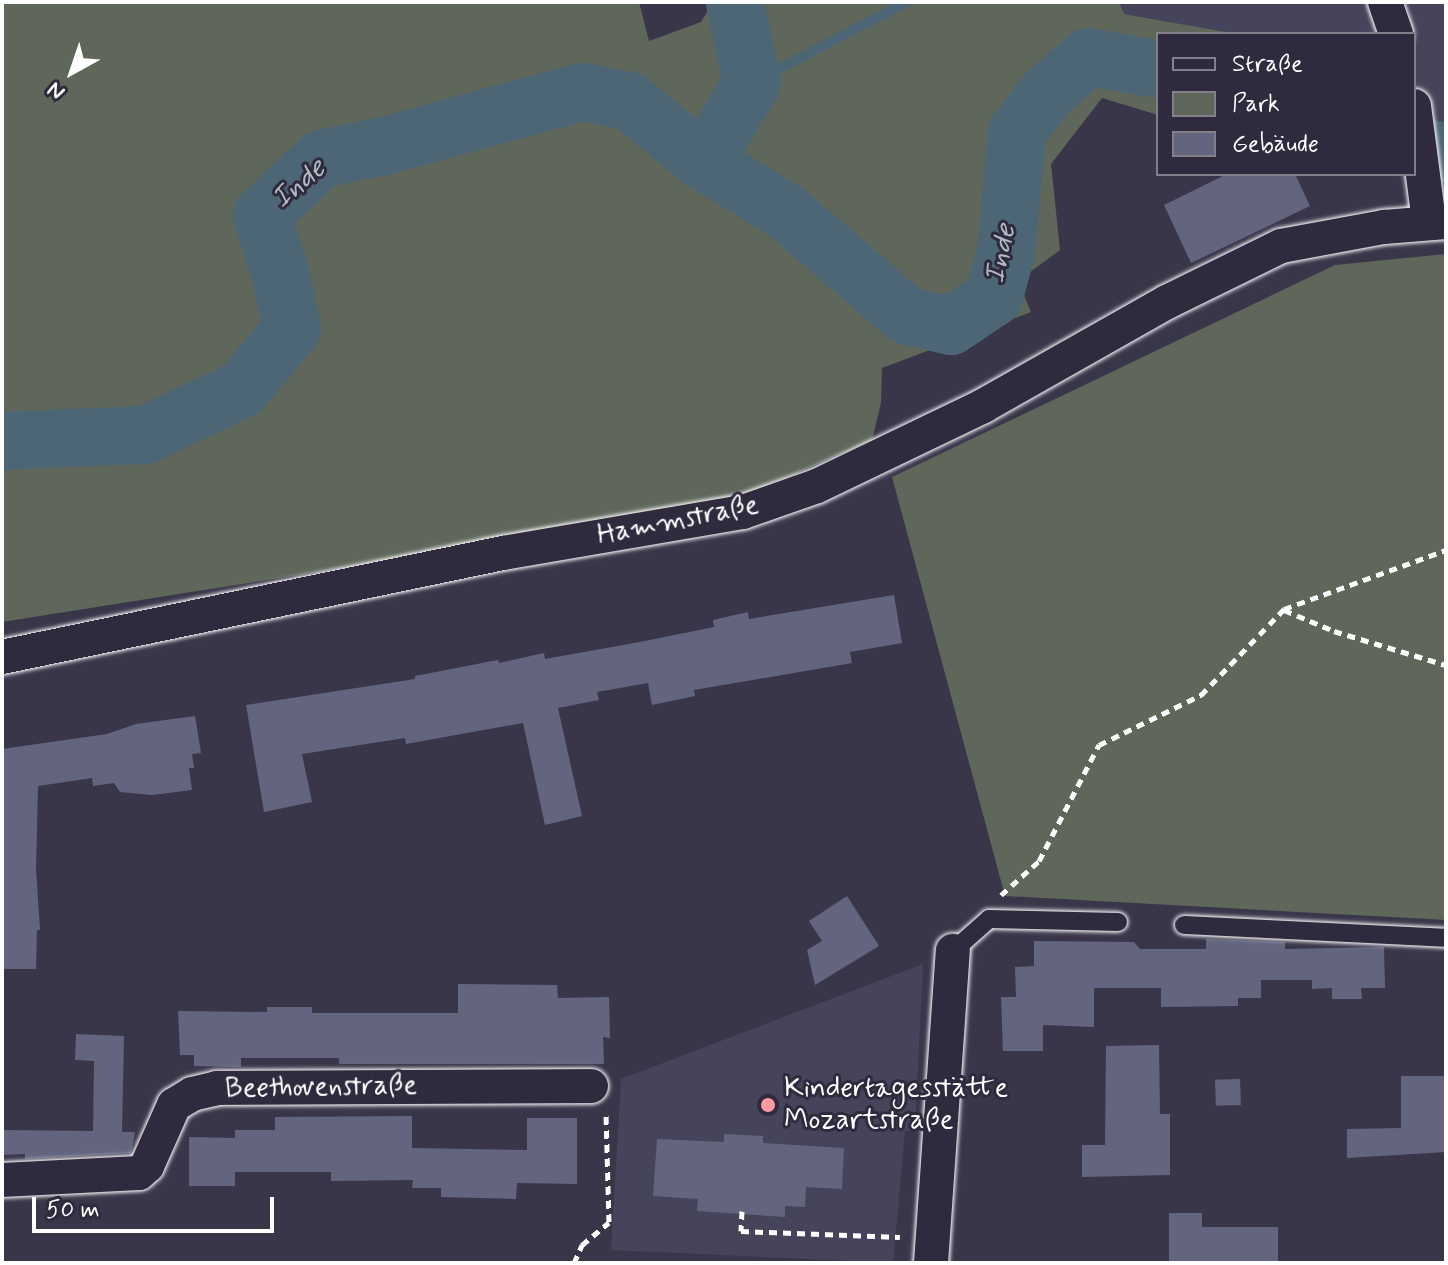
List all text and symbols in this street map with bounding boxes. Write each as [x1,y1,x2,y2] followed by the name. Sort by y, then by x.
[32,32,112,112] north arrow
[1156,32,1416,176] legend
[1232,49,1303,80] text: Straße
[42,75,71,106] text: N
[1232,89,1280,120] text: Park
[1232,129,1319,160] text: Gebäude
[265,151,333,217] water label: Inde
[977,221,1025,287] water label: Inde
[594,489,762,553] street label: Hammstraße
[225,1070,417,1106] street label: Beethovenstraße
[784,1072,1008,1138] place label: Kindertagesstätte Mozartstraße
[759,1096,777,1114] marker: Kindertagesstätte Mozartstraße
[36,1181,278,1231] scale bar
[46,1195,100,1226] text: 50 m

